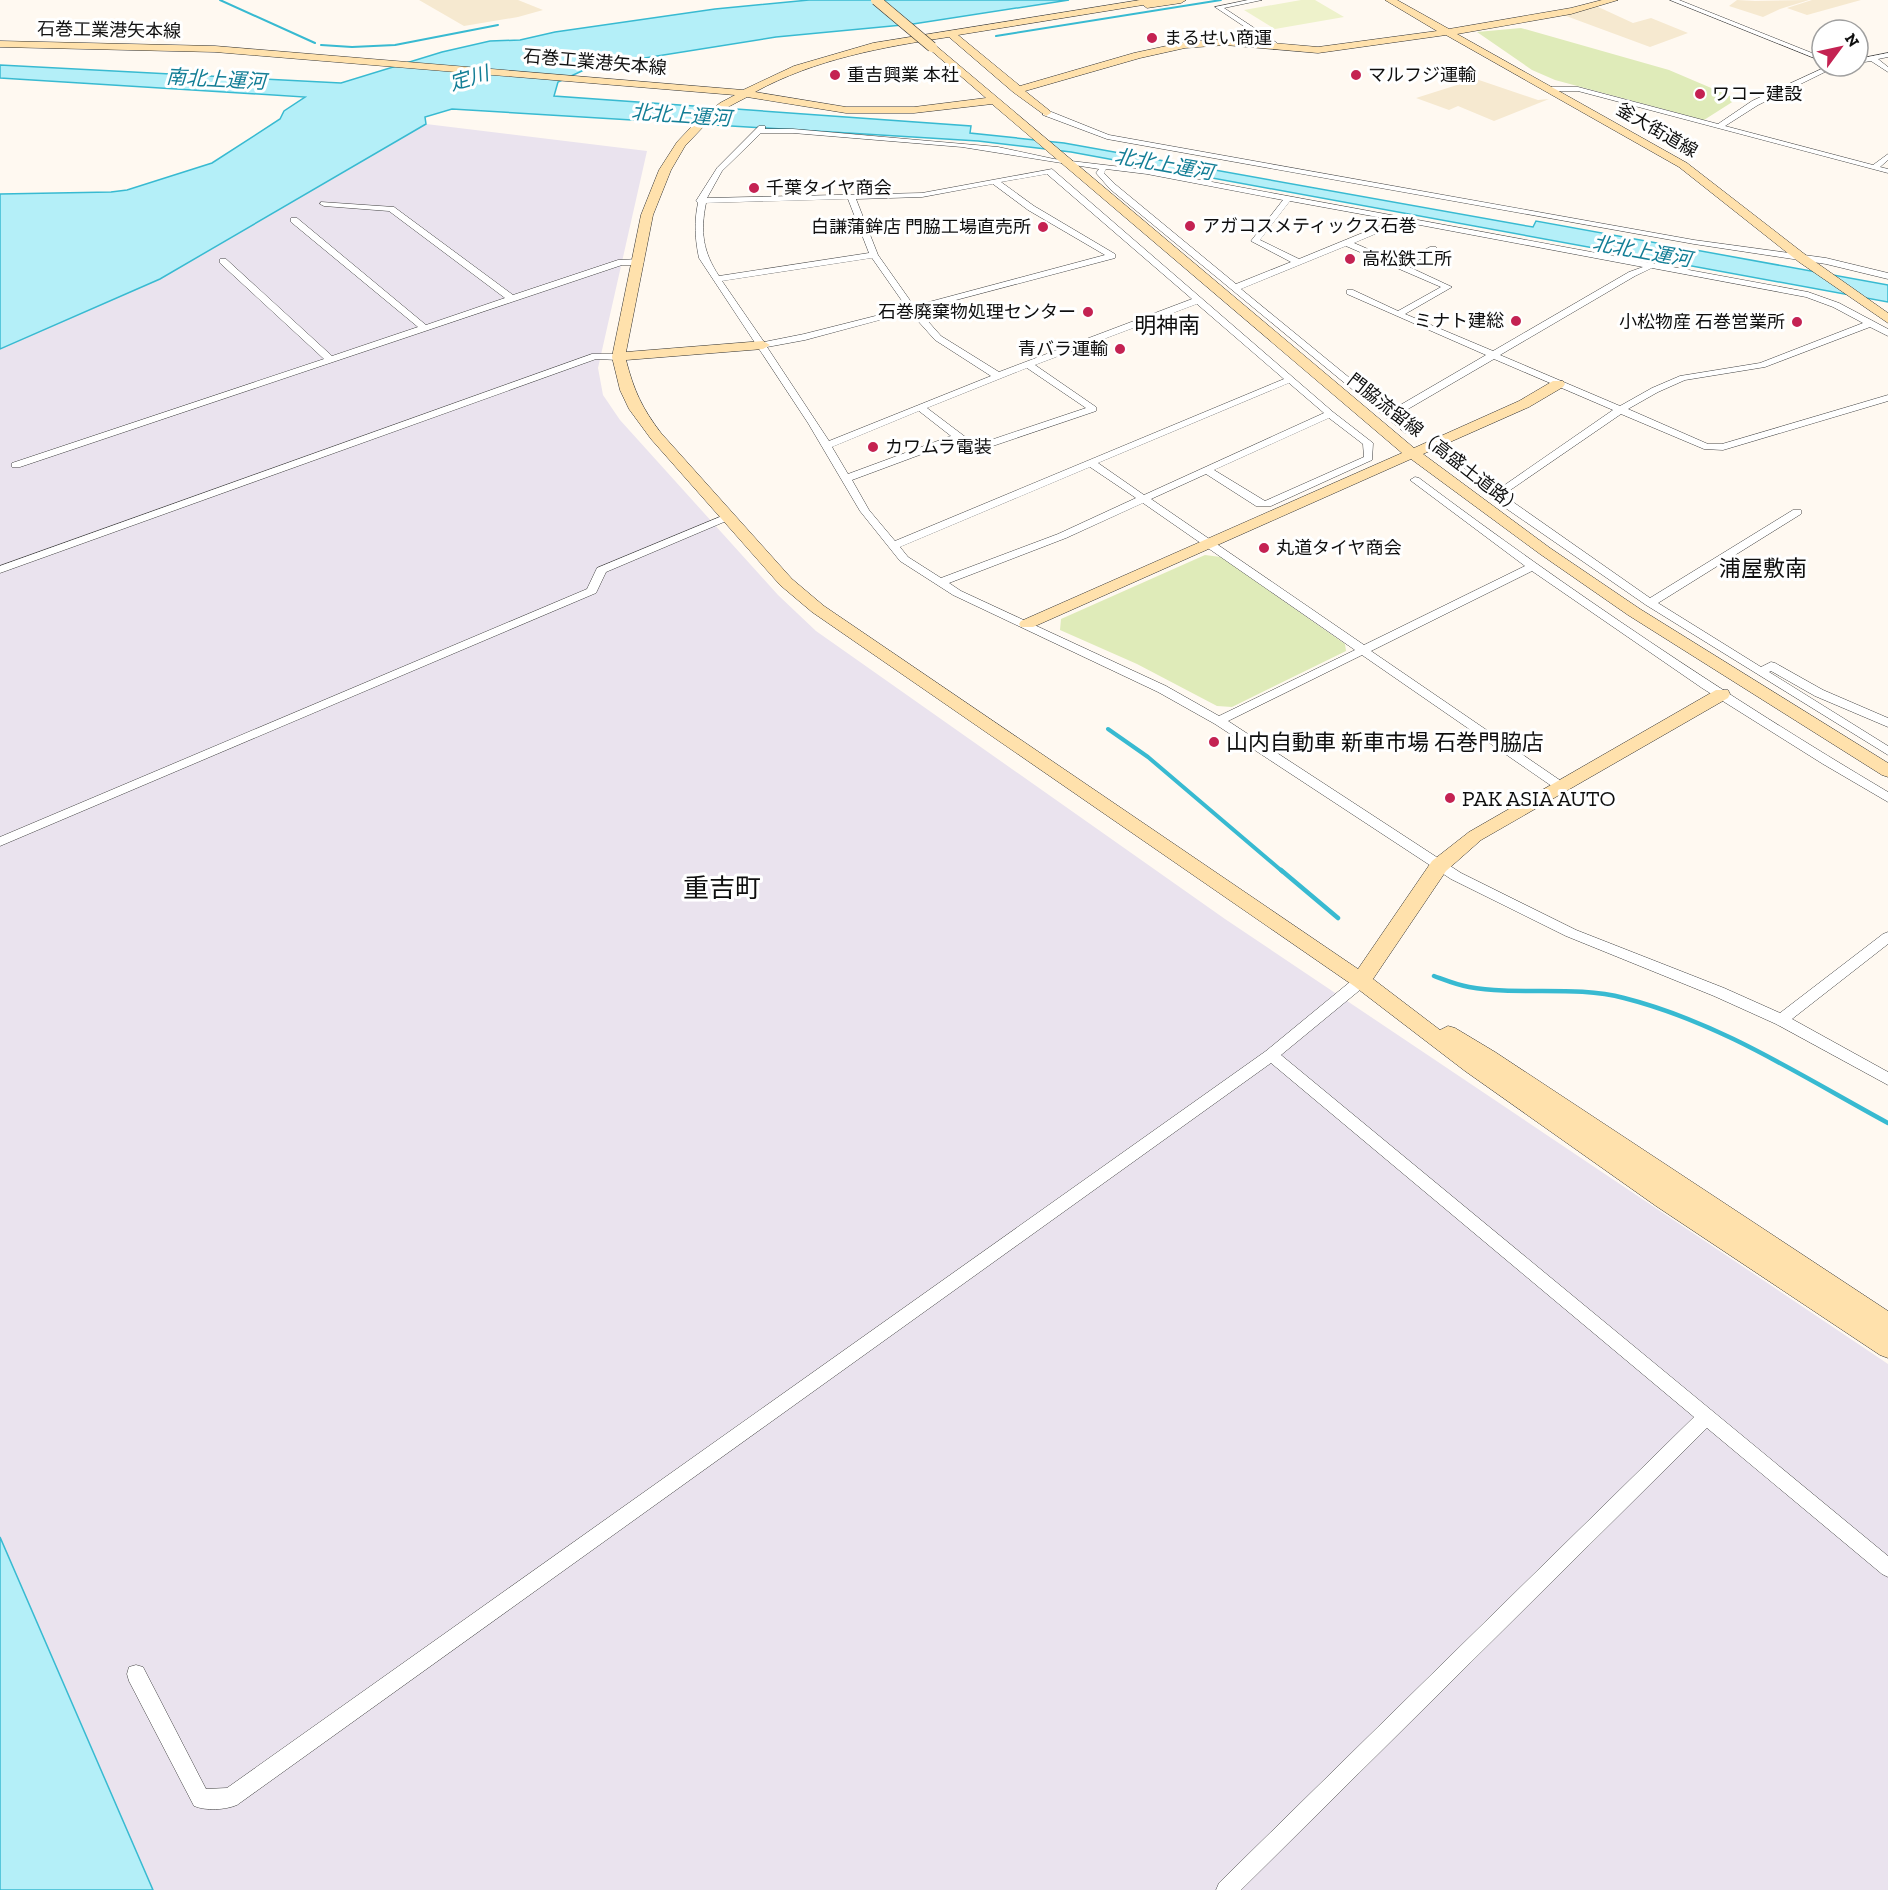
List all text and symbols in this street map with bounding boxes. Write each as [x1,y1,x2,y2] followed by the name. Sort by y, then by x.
[37,18,181,42] street label: 石巻工業港矢本線
[1810,18,1870,78] north arrow
[1164,27,1272,49] place label: まるせい商運
[1841,30,1863,50] text: N
[1145,31,1159,45] marker: まるせい商運
[522,45,668,79] street label: 石巻工業港矢本線
[446,60,494,95] water label: 定川
[165,64,271,94] water label: 南北上運河
[847,64,959,86] place label: 重吉興業 本社
[1368,64,1476,86] place label: マルフジ運輸
[828,68,842,82] marker: 重吉興業 本社
[1349,68,1363,82] marker: マルフジ運輸
[1712,83,1802,105] place label: ワコー建設
[1693,87,1707,101] marker: ワコー建設
[1613,98,1701,162] street label: 釜大街道線
[630,100,736,131] water label: 北北上運河
[1113,143,1219,185] water label: 北北上運河
[766,177,891,199] place label: 千葉タイヤ商会
[747,181,761,195] marker: 千葉タイヤ商会
[1202,215,1416,237] place label: アガコスメティックス石巻
[811,216,1031,238] place label: 白謙蒲鉾店 門脇工場直売所
[1183,219,1197,233] marker: アガコスメティックス石巻
[1036,220,1050,234] marker: 白謙蒲鉾店 門脇工場直売所
[1591,230,1697,272] water label: 北北上運河
[1362,248,1452,270] place label: 高松鉄工所
[1343,252,1357,266] marker: 高松鉄工所
[878,301,1076,323] place label: 石巻廃棄物処理センター
[1081,305,1095,319] marker: 石巻廃棄物処理センター
[1414,310,1504,332] place label: ミナト建総
[1619,311,1785,333] place label: 小松物産 石巻営業所
[1134,312,1200,339] district label: 明神南
[1509,314,1523,328] marker: ミナト建総
[1790,315,1804,329] marker: 小松物産 石巻営業所
[1018,338,1108,360] place label: 青バラ運輸
[1113,342,1127,356] marker: 青バラ運輸
[1343,369,1527,519] street label: 門脇流留線（高盛土道路）
[885,436,992,458] place label: カワムラ電装
[866,440,880,454] marker: カワムラ電装
[1276,537,1401,559] place label: 丸道タイヤ商会
[1257,541,1271,555] marker: 丸道タイヤ商会
[1719,555,1807,582] district label: 浦屋敷南
[1226,729,1544,756] place label: 山内自動車 新車市場 石巻門脇店
[1207,735,1221,749] marker: 山内自動車 新車市場 石巻門脇店
[1462,785,1616,812] place label: PAK ASIA AUTO
[1443,791,1457,805] marker: PAK ASIA AUTO
[683,872,761,904] district label: 重吉町

